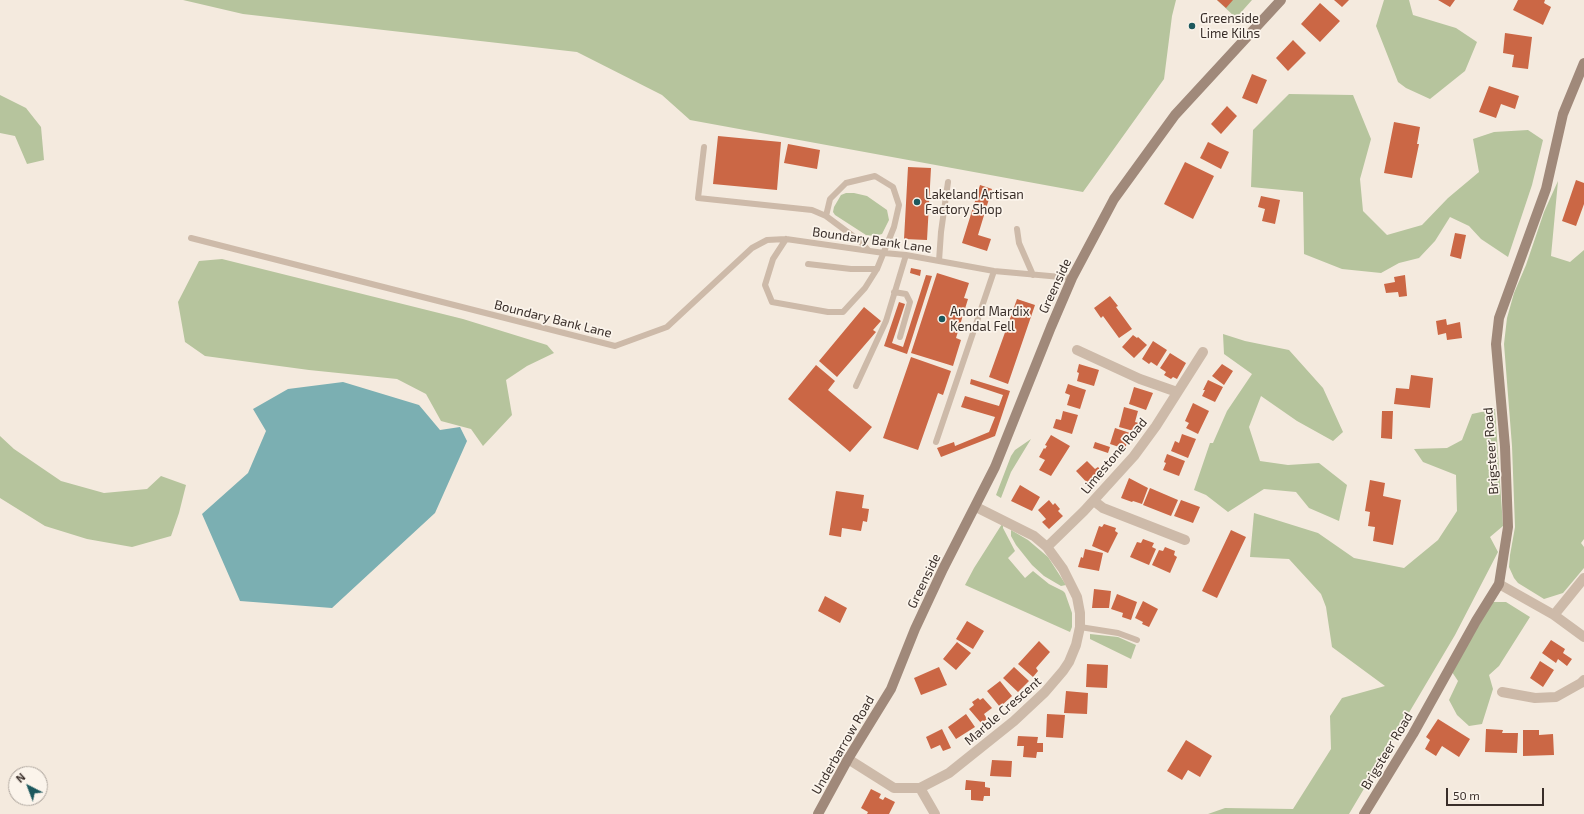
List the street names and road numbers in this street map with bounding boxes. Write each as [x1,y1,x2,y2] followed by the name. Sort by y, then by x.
[811,224,933,256] street label: Boundary Bank Lane
[1035,256,1075,316] street label: Greenside
[493,297,613,341] street label: Boundary Bank Lane
[1480,407,1502,495] street label: Brigsteer Road
[1078,415,1150,497] street label: Limestone Road
[904,551,944,611] street label: Greenside
[961,673,1045,749] street label: Marble Crescent
[808,693,878,797] street label: Underbarrow Road
[1358,710,1416,792] street label: Brigsteer Road

